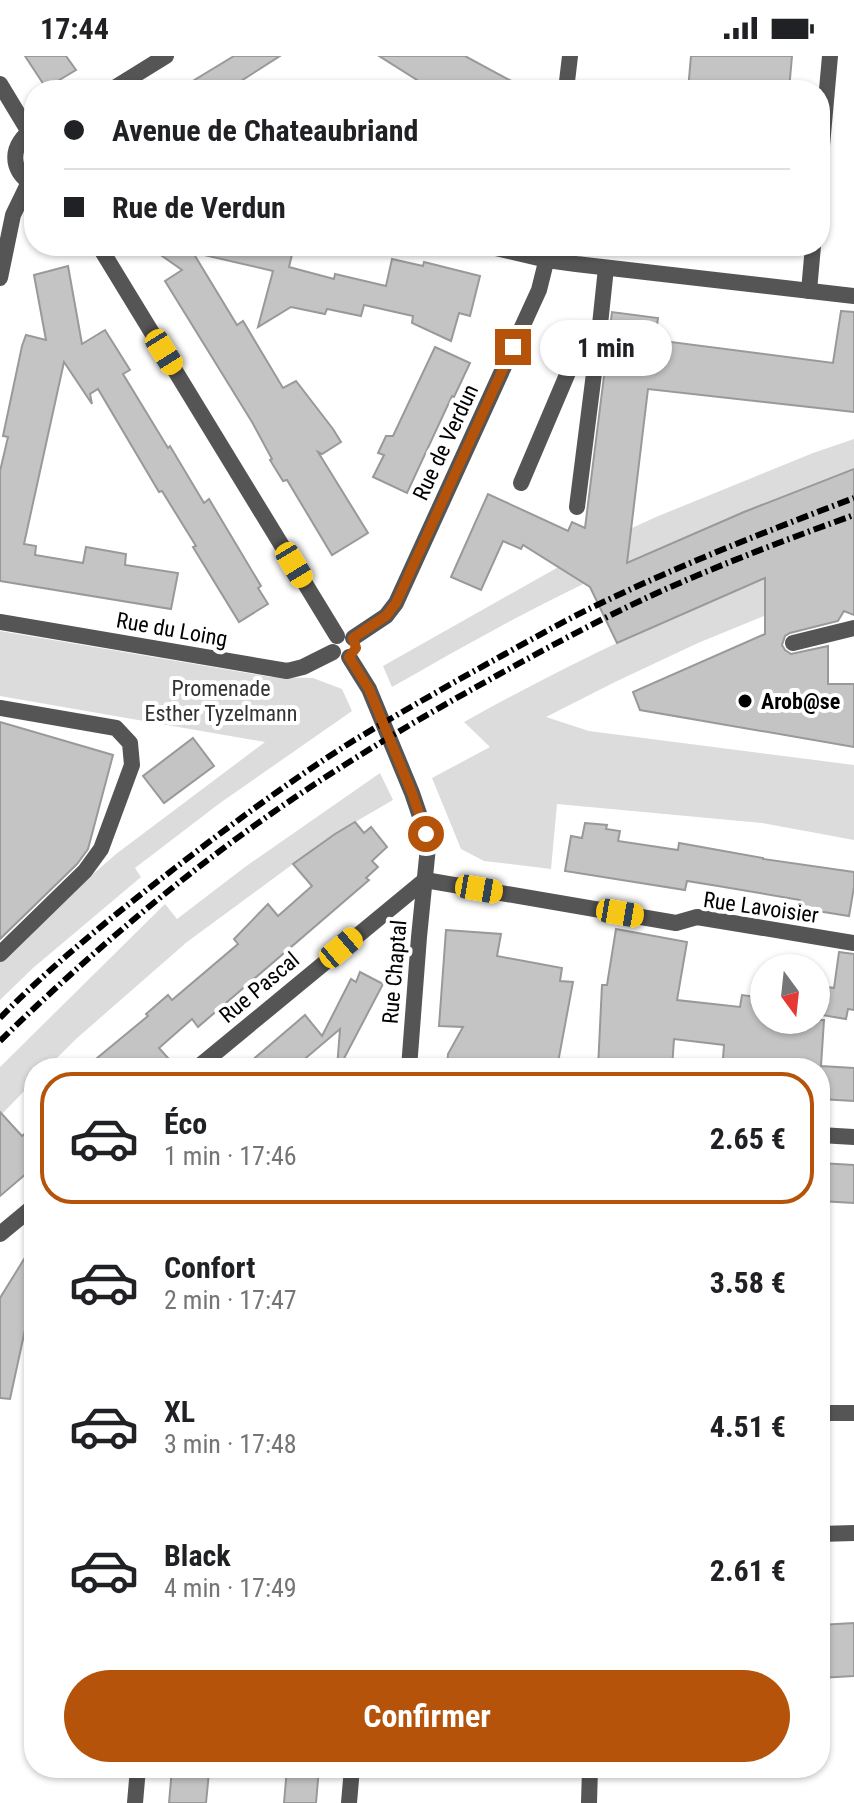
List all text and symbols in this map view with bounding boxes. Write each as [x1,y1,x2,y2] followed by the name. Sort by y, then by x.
[40,11,109,46] text: 17:44
[112,113,418,148] text: Avenue de Chateaubriand
[112,190,286,225] text: Rue de Verdun
[541,319,673,375] callout: 1 min
[141,325,187,379] car
[495,329,531,365] route end
[577,333,635,363] text: 1 min
[408,380,483,504] street label: Rue de Verdun
[271,538,317,592] car
[114,607,229,652] street label: Rue du Loing
[145,676,297,726] park label: Promenade Esther Tyzelmann
[761,689,840,714] place label: Arob@se
[736,692,754,710] marker: Arob@se
[408,816,444,852] route start
[453,873,505,905] car
[702,887,820,928] street label: Rue Lavoisier
[594,897,646,929] car
[378,919,411,1025] street label: Rue Chaptal
[315,923,367,973] car
[214,947,304,1028] street label: Rue Pascal
[750,954,830,1034] north arrow
[750,954,830,1034] map controls
[68,1102,140,1174] icon: car
[164,1106,207,1141] text: Éco
[710,1121,786,1156] text: 2.65 €
[164,1141,297,1171] text: 1 min · 17:46
[68,1246,140,1318] icon: car
[164,1250,255,1285] text: Confort
[710,1265,786,1300] text: 3.58 €
[164,1285,297,1315] text: 2 min · 17:47
[68,1390,140,1462] icon: car
[164,1394,195,1429] text: XL
[710,1409,786,1444] text: 4.51 €
[164,1429,297,1459] text: 3 min · 17:48
[68,1534,140,1606] icon: car
[164,1538,231,1573] text: Black
[710,1553,786,1588] text: 2.61 €
[164,1573,297,1603] text: 4 min · 17:49
[64,1670,790,1762] button: Confirmer

